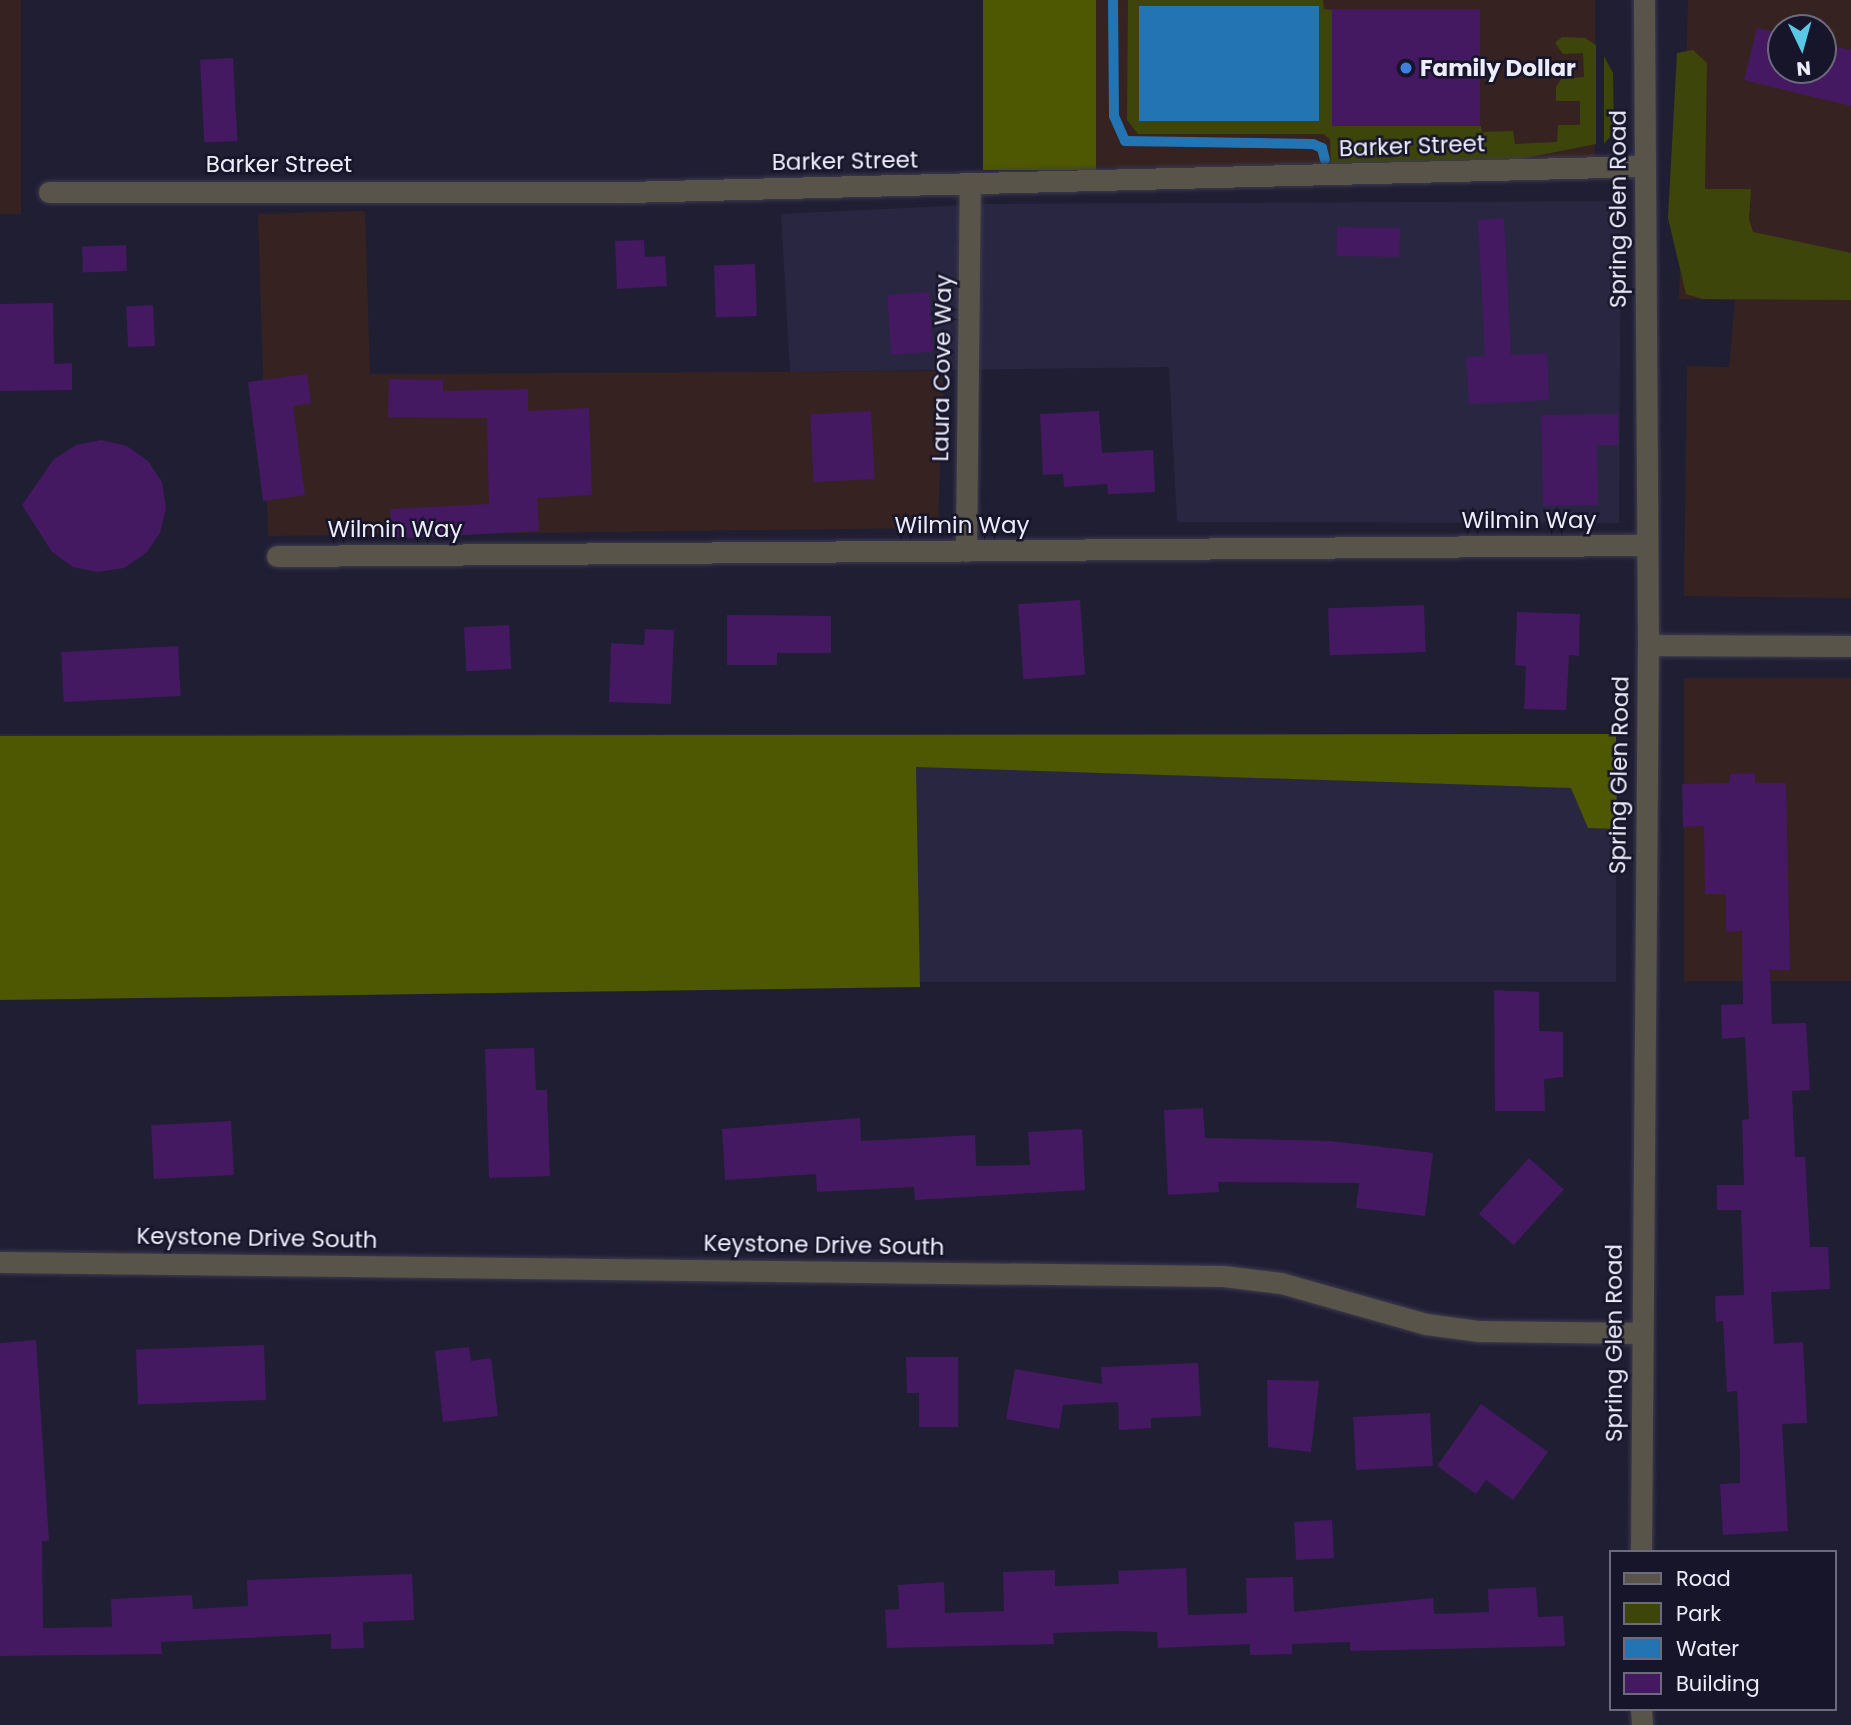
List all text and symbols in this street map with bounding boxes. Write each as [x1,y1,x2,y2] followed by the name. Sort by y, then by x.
[1767,14,1837,84] north arrow
[1420,54,1576,82] place label: Family Dollar
[1795,54,1812,82] text: N
[1398,60,1414,76] marker: Family Dollar
[1604,110,1632,308] street label: Spring Glen Road
[1338,130,1486,162] street label: Barker Street
[772,146,918,176] street label: Barker Street
[206,150,352,178] street label: Barker Street
[927,274,957,462] street label: Laura Cove Way
[1462,506,1596,534] street label: Wilmin Way
[895,511,1029,539] street label: Wilmin Way
[328,515,462,543] street label: Wilmin Way
[1603,676,1635,874] street label: Spring Glen Road
[136,1222,378,1254] street label: Keystone Drive South
[703,1229,945,1261] street label: Keystone Drive South
[1600,1244,1628,1442] street label: Spring Glen Road
[1610,1550,1837,1711] legend
[1676,1564,1731,1593] text: Road
[1676,1599,1721,1628] text: Park
[1676,1634,1739,1663] text: Water
[1676,1669,1760,1698] text: Building

